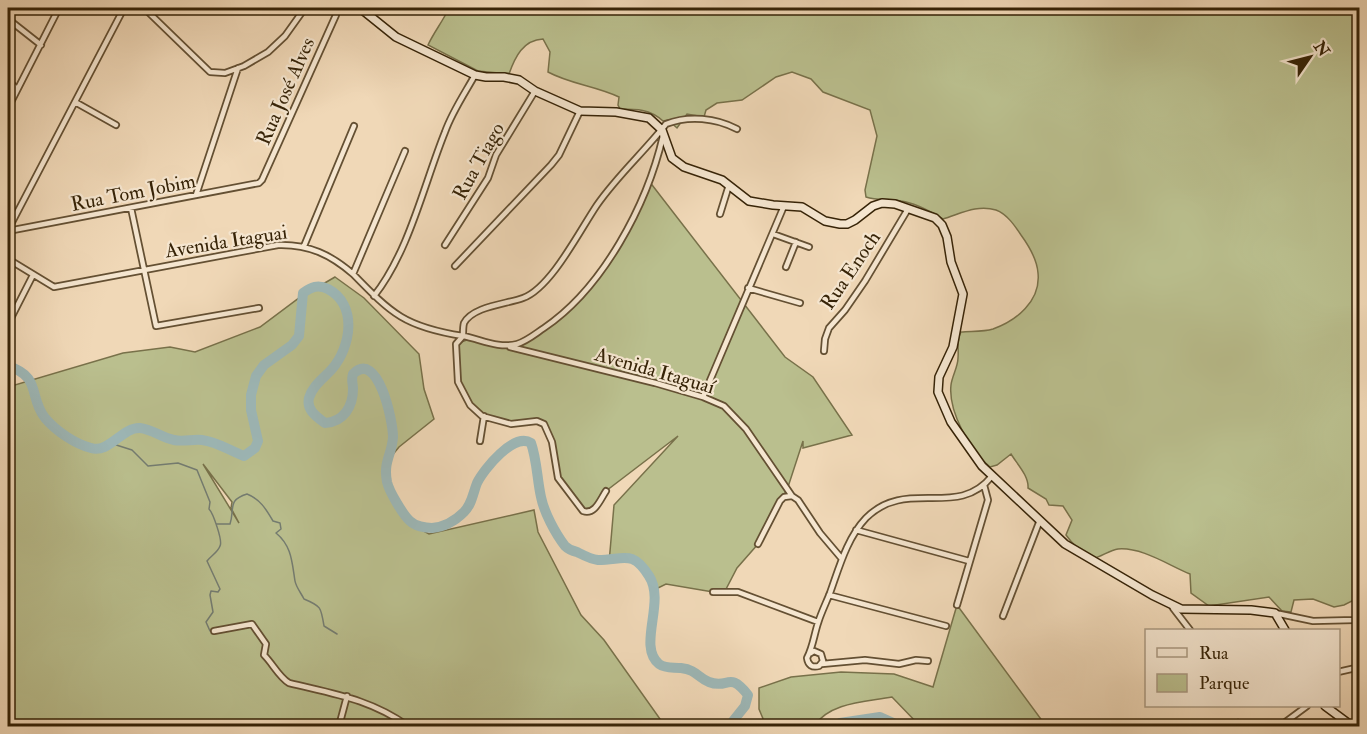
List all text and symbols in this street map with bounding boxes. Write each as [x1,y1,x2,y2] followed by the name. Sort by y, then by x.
[1280,27,1340,87] north arrow
[251,33,320,149] street label: Rua José Alves
[1309,37,1334,61] text: N
[447,118,510,204] street label: Rua Tiago
[69,168,198,217] street label: Rua Tom Jobim
[162,220,289,264] street label: Avenida Itaguai
[815,226,886,314] street label: Rua Enoch
[591,341,719,400] street label: Avenida Itaguaí
[1145,629,1340,707] legend
[1199,642,1229,665] text: Rua
[1199,672,1250,695] text: Parque

